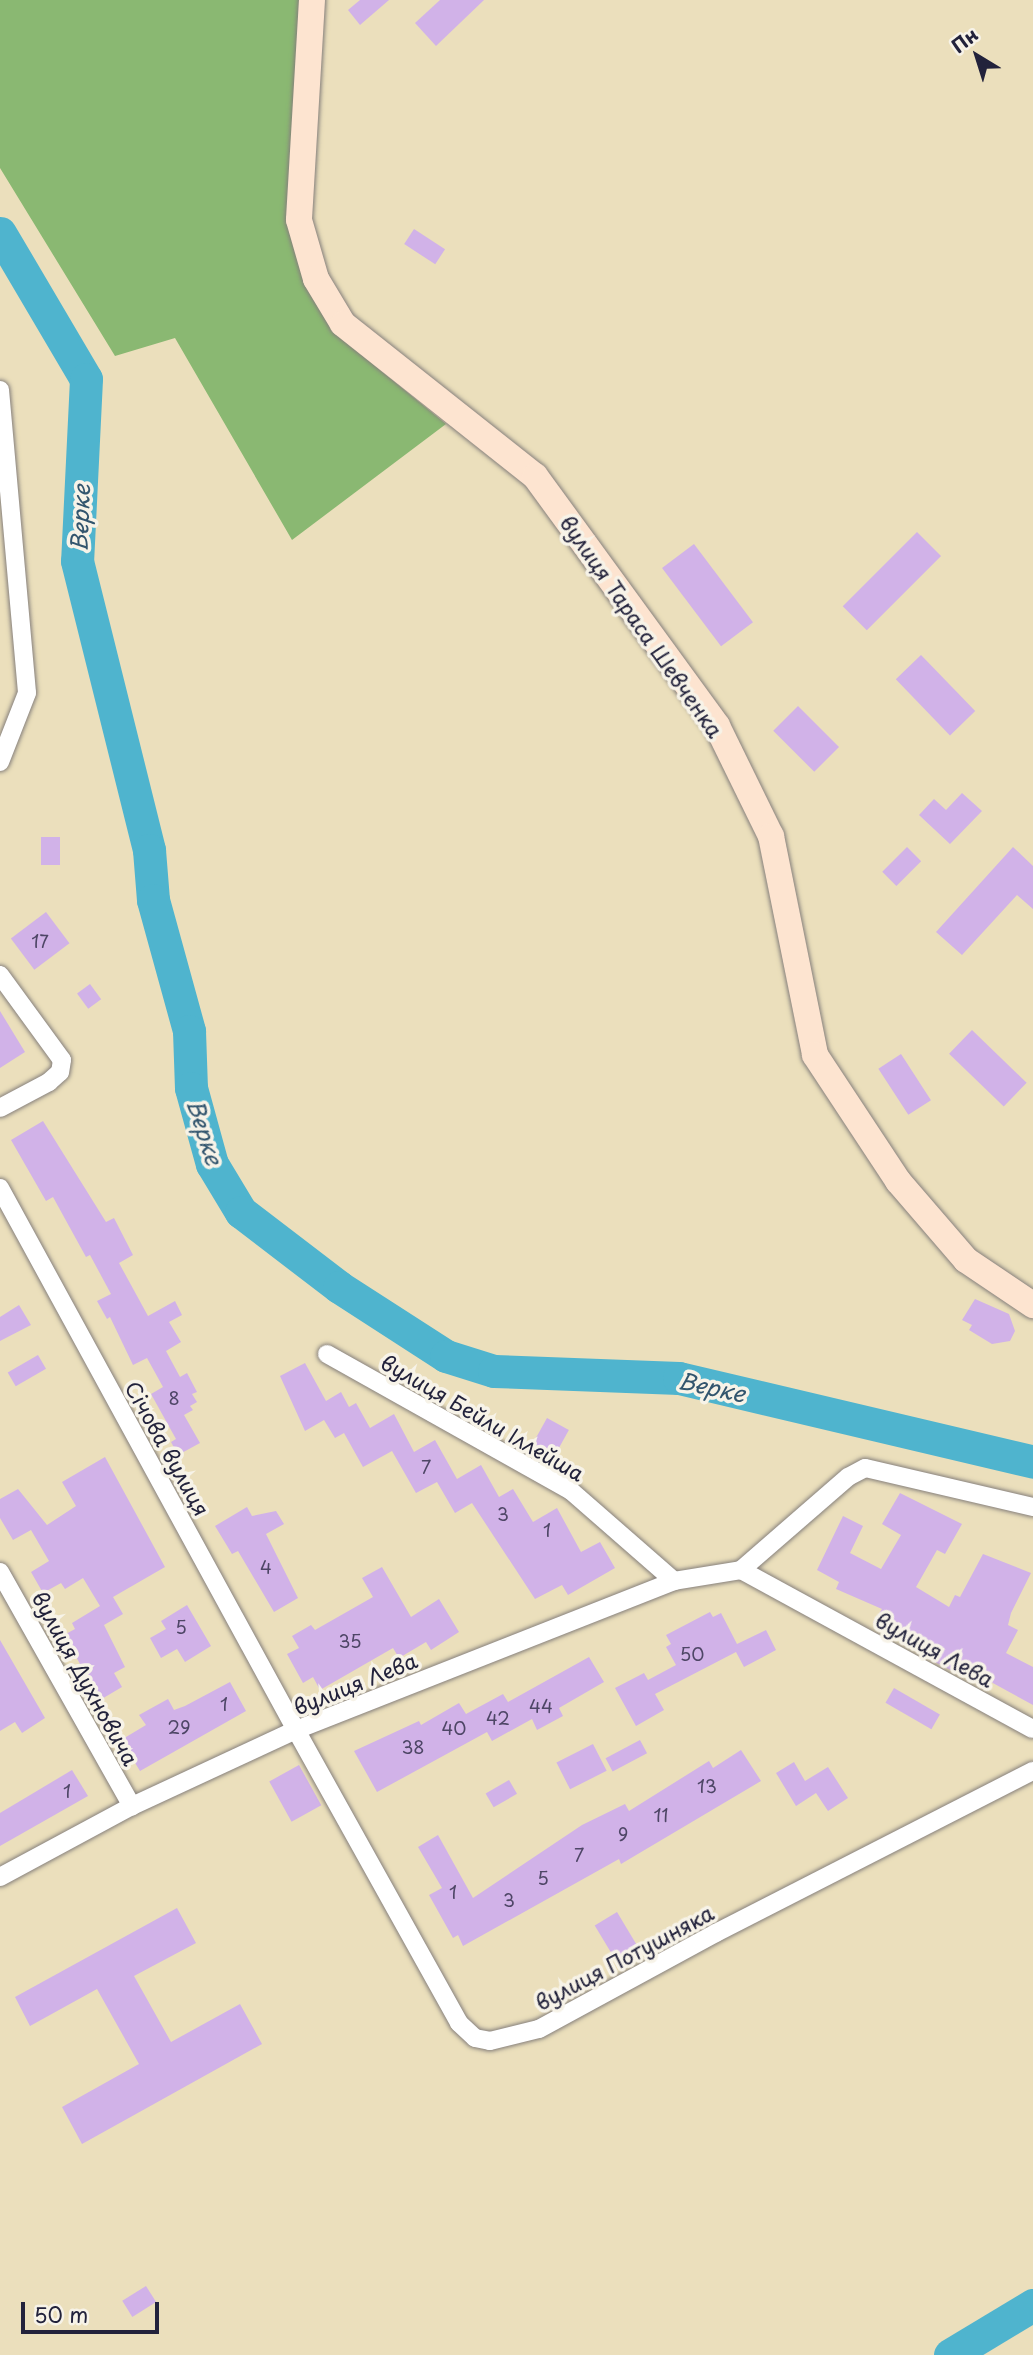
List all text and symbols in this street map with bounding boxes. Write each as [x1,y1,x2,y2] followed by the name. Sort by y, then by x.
[945,20,984,59] text: Пн
[942,21,1012,91] north arrow
[65,484,95,552] water label: Верке
[555,509,729,743] street label: вулиця Тараса Шевченка
[31,930,49,952] house number: 17
[181,1096,229,1168] water label: Верке
[377,1348,589,1486] street label: вулиця Бейли Іллейша
[676,1366,748,1408] water label: Верке
[120,1376,216,1520] street label: Січова вулиця
[168,1387,180,1409] house number: 8
[421,1456,431,1478] house number: 7
[497,1503,509,1525] house number: 3
[543,1519,551,1541] house number: 1
[260,1556,272,1578] house number: 4
[28,1587,144,1769] street label: вулиця Духновича
[871,1606,999,1692] street label: вулиця Лева
[175,1616,187,1638] house number: 5
[338,1630,362,1652] house number: 35
[680,1643,704,1665] house number: 50
[289,1647,421,1719] street label: вулиця Лева
[220,1693,228,1715] house number: 1
[529,1695,553,1717] house number: 44
[486,1707,510,1729] house number: 42
[168,1716,190,1738] house number: 29
[441,1717,467,1739] house number: 40
[401,1736,425,1758] house number: 38
[697,1775,717,1797] house number: 13
[63,1780,71,1802] house number: 1
[653,1804,669,1826] house number: 11
[618,1823,628,1845] house number: 9
[574,1844,584,1866] house number: 7
[537,1867,549,1889] house number: 5
[449,1881,457,1903] house number: 1
[503,1889,515,1911] house number: 3
[530,1899,718,2015] street label: вулиця Потушняка
[24,2288,163,2332] scale bar
[34,2298,88,2330] text: 50 m

